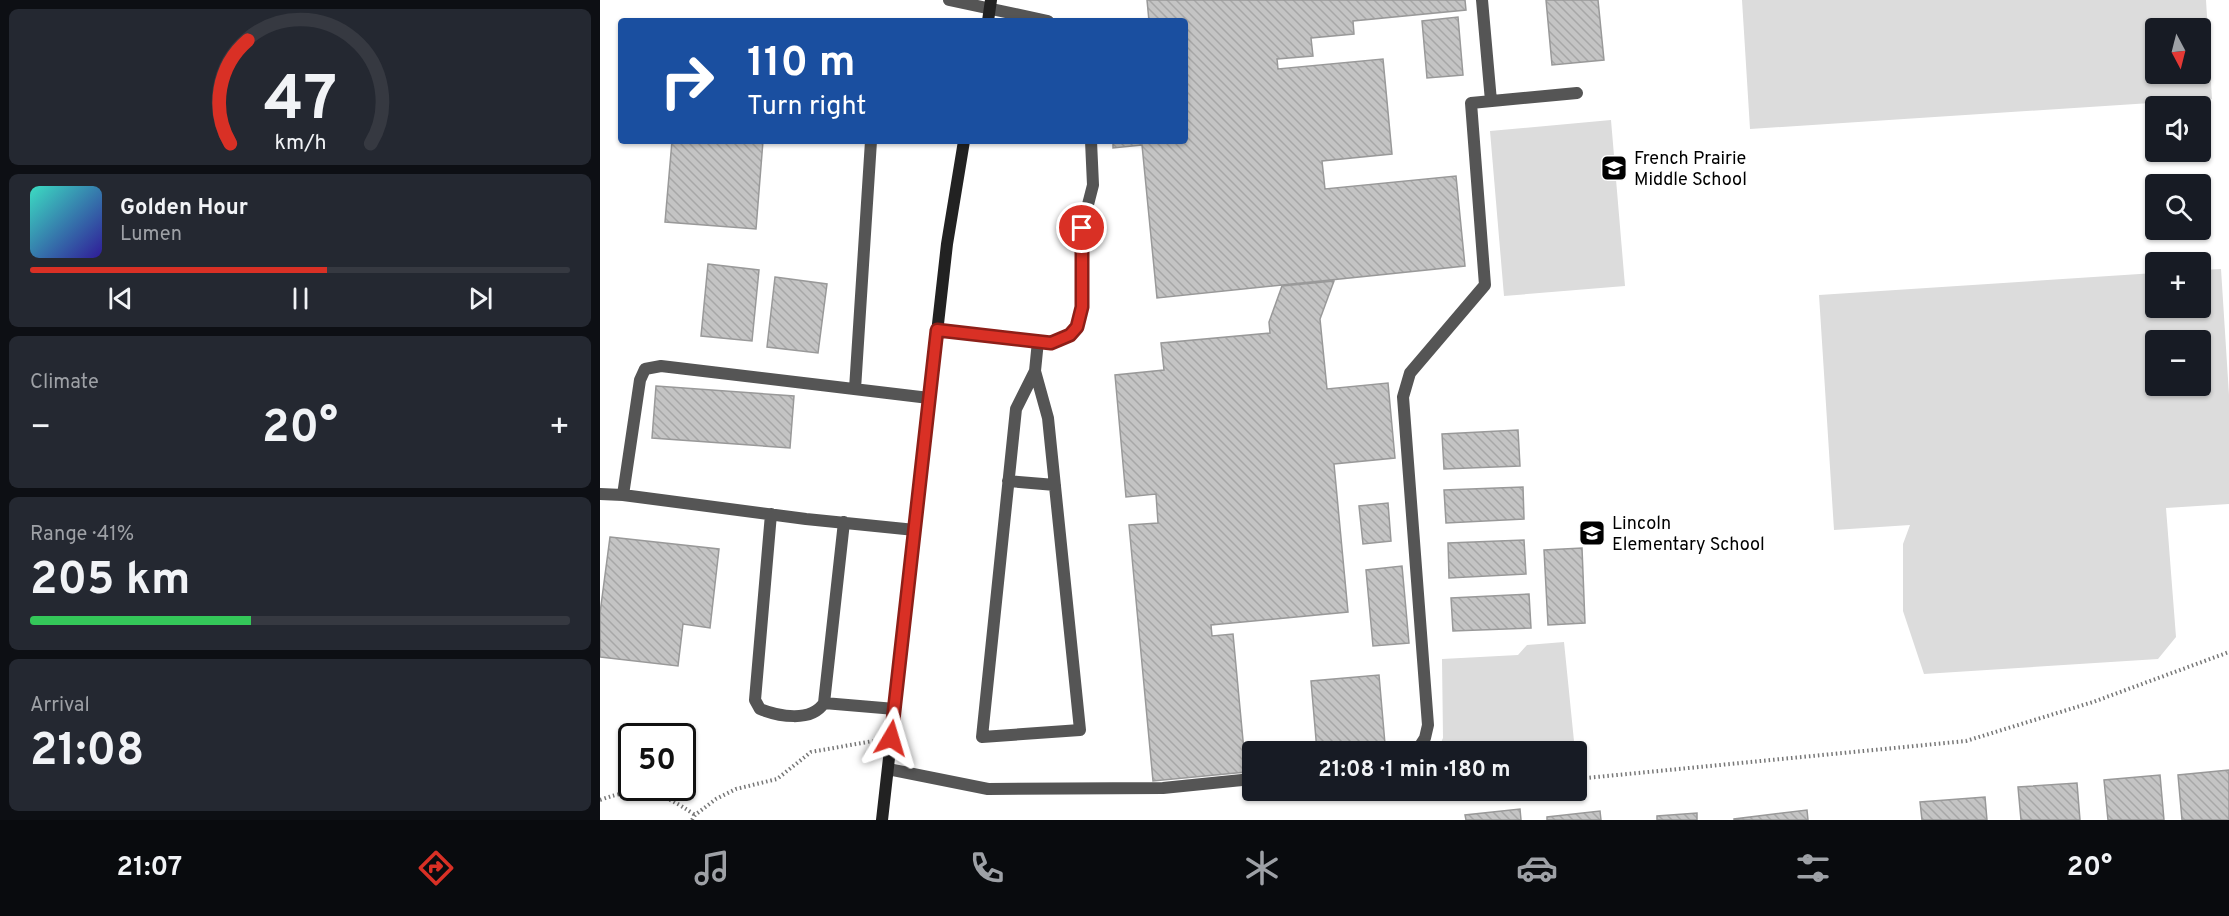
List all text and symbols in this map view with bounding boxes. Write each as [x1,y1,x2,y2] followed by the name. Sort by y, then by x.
[2145,18,2211,84] north arrow
[2145,18,2211,396] map controls
[747,38,856,91] text: 110 m
[648,42,726,120] icon: right
[263,63,337,142] text: 47
[747,90,866,124] text: Turn right
[2145,96,2211,162] button: sound
[274,130,326,157] text: km/h
[1634,148,1747,192] place label: French Prairie Middle School
[1599,153,1629,183] school or university icon: French Prairie Middle School
[2145,174,2211,240] button: search
[120,195,248,222] text: Golden Hour
[1056,202,1107,253] pin
[1065,211,1098,244] icon: arrive
[120,222,182,248] text: Lumen
[2145,252,2211,318] button: +
[104,282,137,315] icon: previous
[284,282,317,315] icon: pause
[464,282,497,315] icon: next
[2145,330,2211,396] button: −
[30,370,99,396] text: Climate
[262,401,338,458] text: 20°
[30,408,51,450] text: −
[549,408,570,450] text: +
[1612,513,1765,557] place label: Lincoln Elementary School
[1577,518,1607,548] school or university icon: Lincoln Elementary School
[30,522,134,548] text: Range · 41%
[30,553,191,610] text: 205 km
[30,693,90,719] text: Arrival
[859,706,923,770] position arrow
[618,723,696,801] speed limit sign: 50
[30,724,144,781] text: 21:08
[1318,757,1511,784] text: 21:08 · 1 min · 180 m
[415,847,457,889] icon: directions
[691,847,733,889] icon: music
[966,847,1008,889] icon: phone
[1241,847,1283,889] icon: climate
[1516,847,1558,889] icon: car
[1792,847,1834,889] icon: filters
[117,851,182,885] text: 21:07
[2067,851,2112,885] text: 20°

